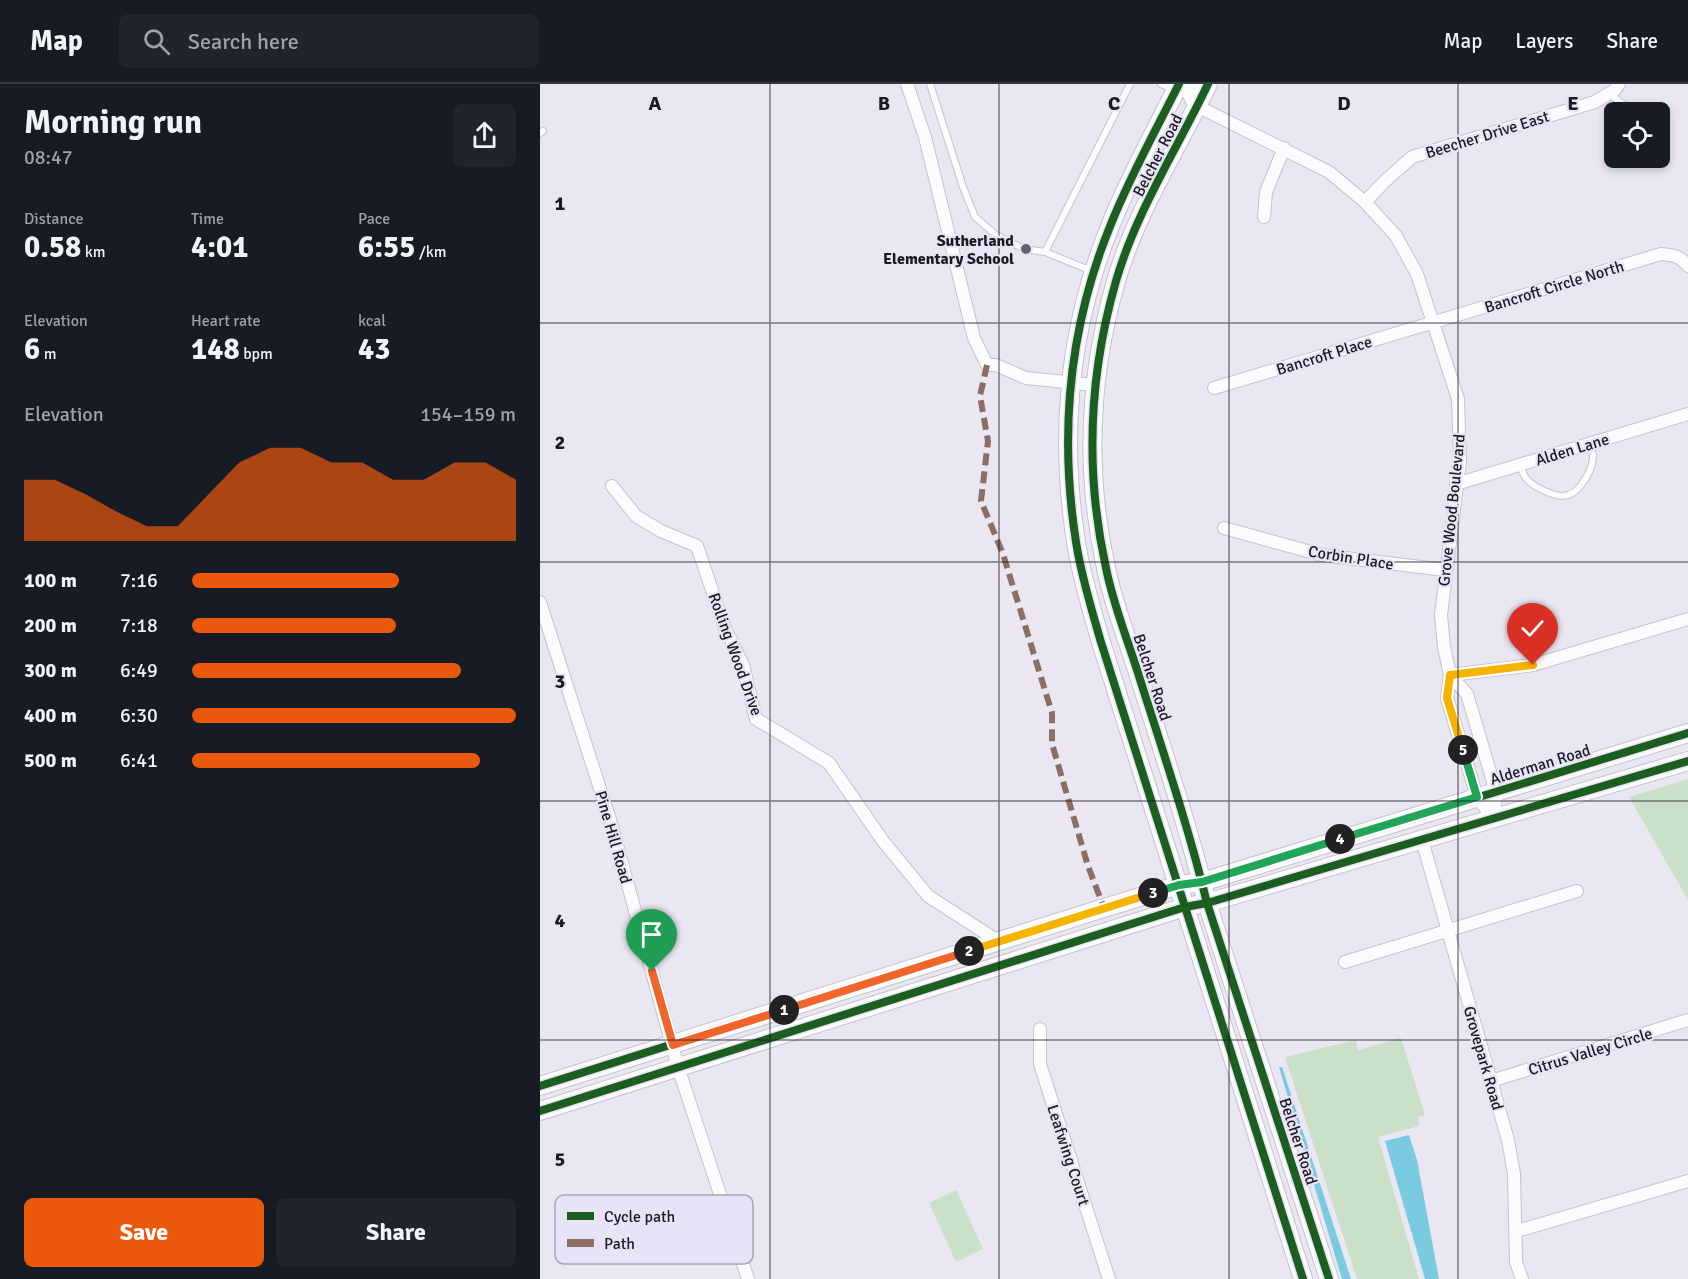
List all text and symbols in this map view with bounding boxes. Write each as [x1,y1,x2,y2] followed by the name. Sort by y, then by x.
[119,14,539,68] search box
[30,24,83,58] text: Map
[140,25,173,58] icon: search
[188,28,299,55] text: Search here
[1444,28,1482,54] text: Map
[1515,28,1573,54] text: Layers
[1606,28,1658,54] text: Share
[649,91,662,116] text: A
[878,91,890,116] text: B
[1108,91,1120,116] text: C
[1337,91,1351,116] text: D
[1567,91,1579,116] text: E
[24,102,202,143] text: Morning run
[1604,102,1670,168] map controls
[1604,102,1670,168] button: locate
[453,104,516,167] button: share
[1423,107,1552,163] street label: Beecher Drive East
[1129,111,1187,200] street label: Belcher Road
[24,145,73,170] text: 08:47
[555,191,566,216] text: 1
[24,209,84,229] text: Distance
[191,209,224,229] text: Time
[358,209,390,229] text: Pace
[24,229,81,266] text: 0.58
[191,229,248,266] text: 4:01
[358,229,415,266] text: 6:55
[883,231,1014,269] place label: Sutherland Elementary School
[81,242,106,262] text: km
[415,242,447,262] text: /km
[1019,242,1033,256] marker: Sutherland Elementary School
[1482,256,1626,318] street label: Bancroft Circle North
[24,311,88,331] text: Elevation
[191,311,260,331] text: Heart rate
[358,311,386,331] text: kcal
[24,331,40,368] text: 6
[191,331,240,368] text: 148
[358,331,390,368] text: 43
[1274,332,1375,380] street label: Bancroft Place
[40,344,56,364] text: m
[240,344,273,364] text: bpm
[24,402,104,427] text: Elevation
[420,402,516,427] text: 154–159 m
[1533,429,1612,471] street label: Alden Lane
[555,430,565,455] text: 2
[1434,433,1470,587] street label: Grove Wood Boulevard
[1307,541,1395,575] street label: Corbin Place
[24,568,77,593] text: 100 m
[120,568,158,593] text: 7:16
[704,590,767,719] street label: Rolling Wood Drive
[1507,603,1558,665] pin
[1516,612,1549,645] icon: check
[24,613,77,638] text: 200 m
[120,613,158,638] text: 7:18
[1129,631,1175,723] street label: Belcher Road
[24,658,77,683] text: 300 m
[120,658,158,683] text: 6:49
[555,669,565,694] text: 3
[24,703,77,728] text: 400 m
[120,703,158,728] text: 6:30
[1448,735,1478,765] pin: 5
[1459,740,1467,760] text: 5
[1488,740,1593,790] street label: Alderman Road
[24,748,77,773] text: 500 m
[120,748,158,773] text: 6:41
[590,788,636,886] street label: Pine Hill Road
[1325,824,1355,854] pin: 4
[1336,829,1344,849] text: 4
[1138,878,1168,908] pin: 3
[1149,883,1157,903] text: 3
[555,908,566,933] text: 4
[626,909,677,971] pin
[635,918,668,951] icon: arrive
[954,936,984,966] pin: 2
[965,941,973,961] text: 2
[769,995,799,1025] pin: 1
[780,1000,788,1020] text: 1
[1459,1004,1507,1113] street label: Grovepark Road
[1526,1024,1655,1080] street label: Citrus Valley Circle
[1275,1095,1321,1187] street label: Belcher Road
[1042,1102,1094,1209] street label: Leafwing Court
[555,1147,565,1172] text: 5
[555,1195,753,1264] legend
[24,1198,264,1267] button: Save
[276,1198,516,1267] button: Share
[604,1207,675,1227] text: Cycle path
[604,1234,635,1254] text: Path

